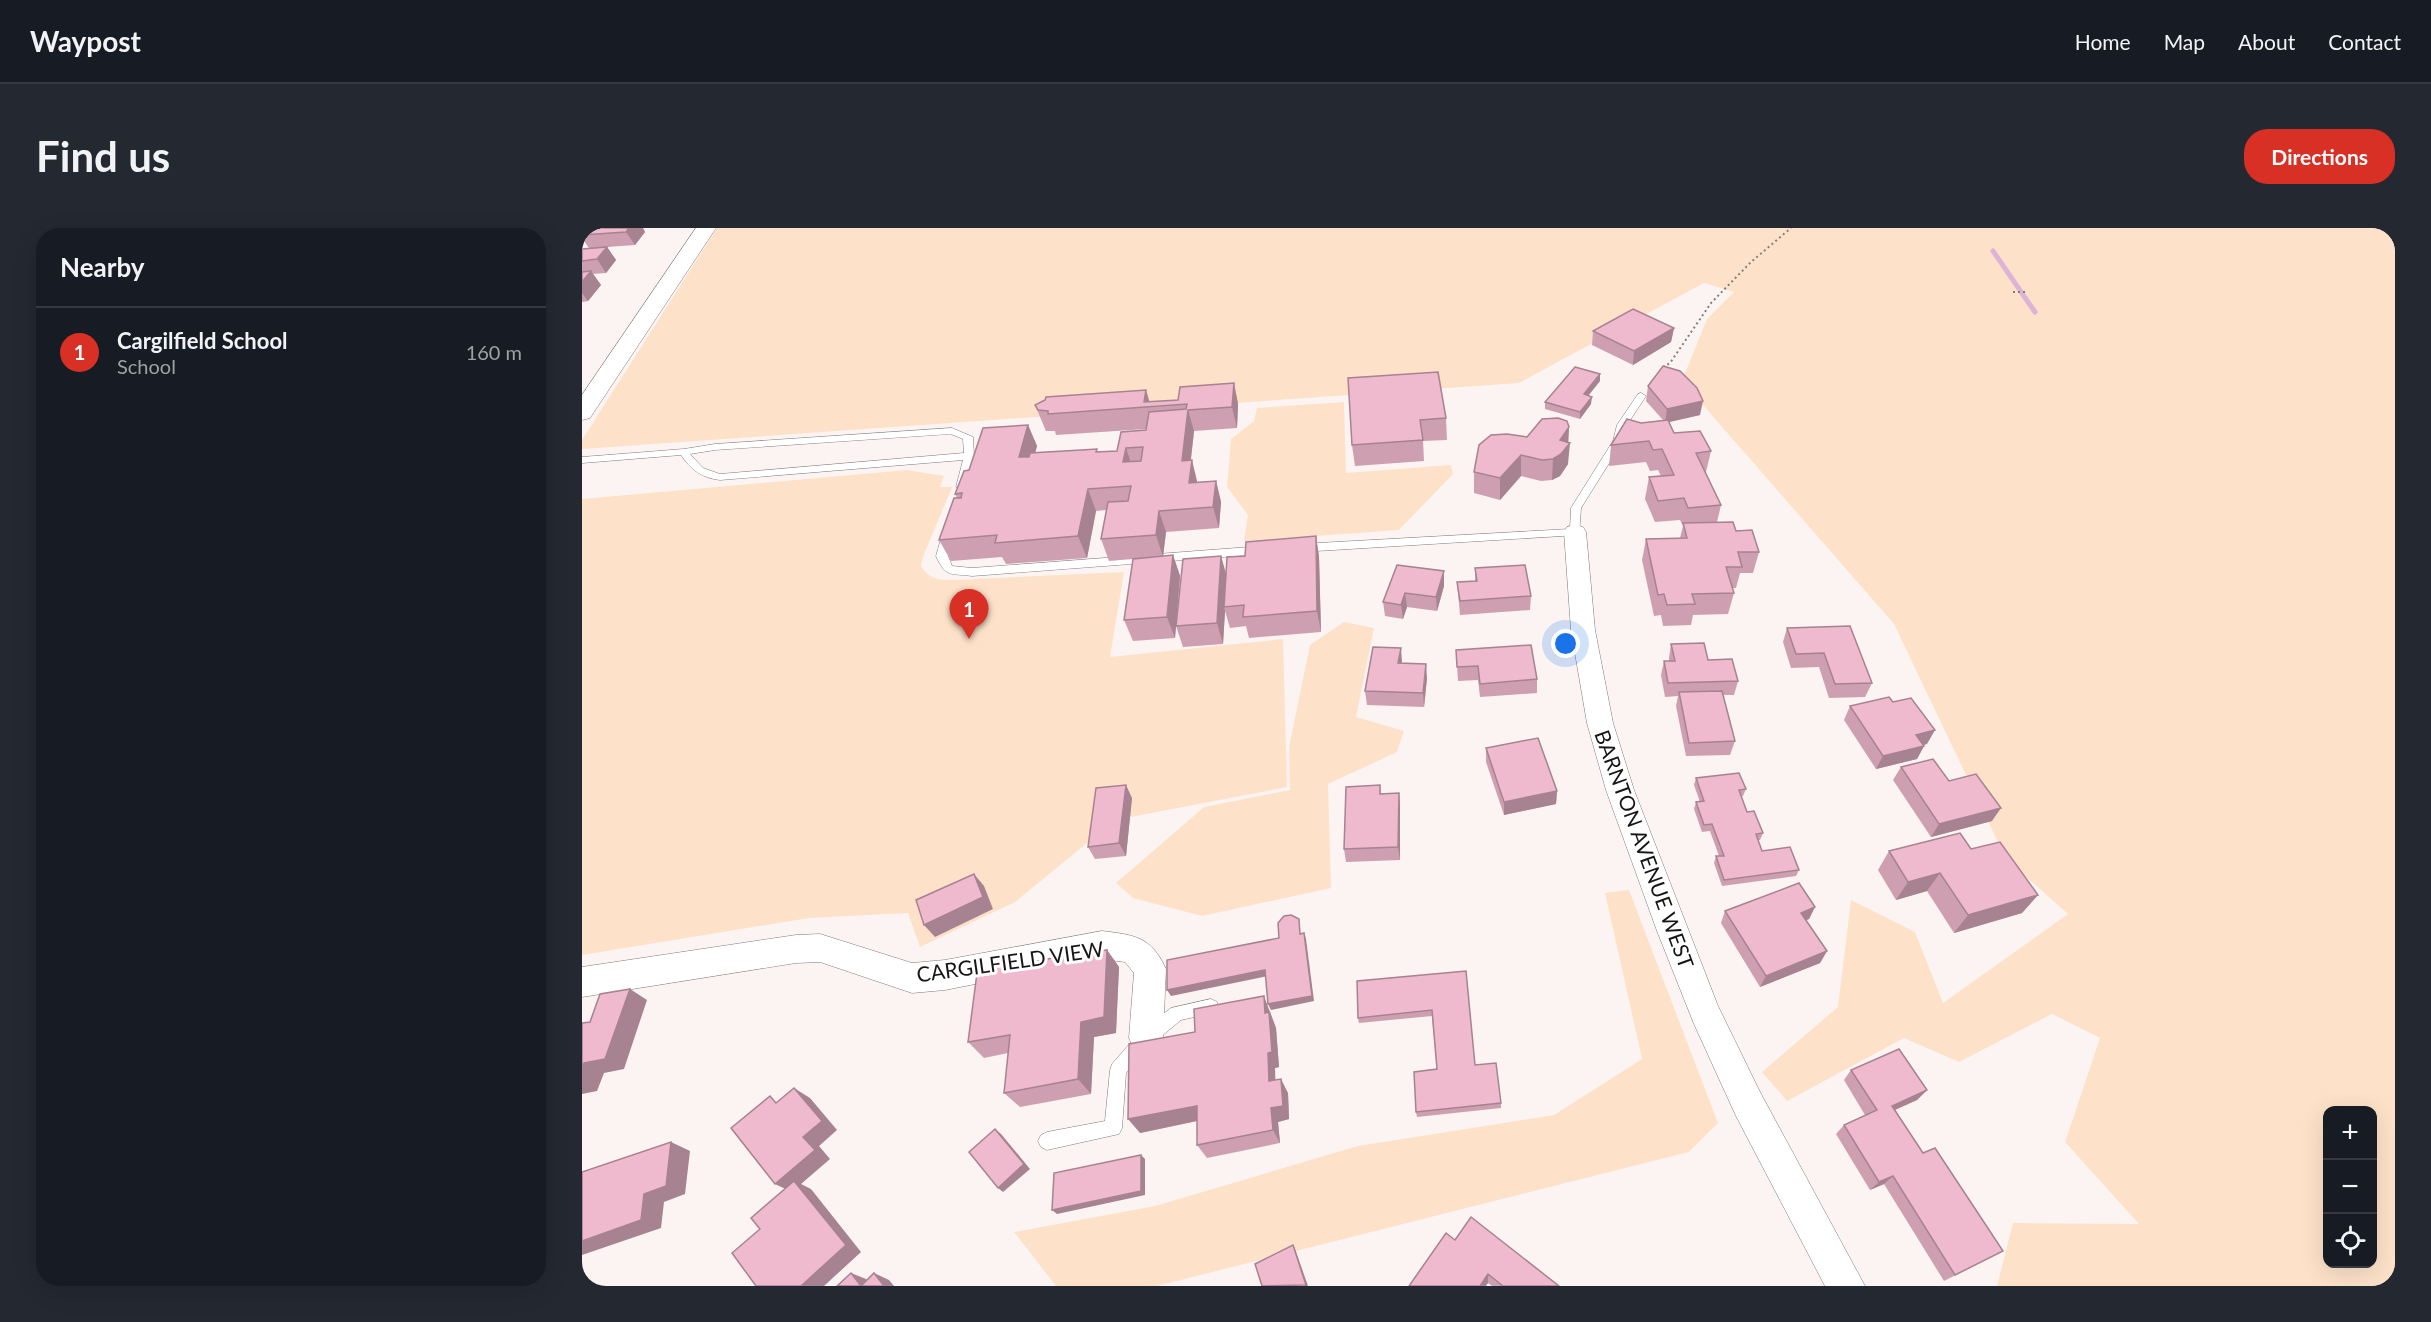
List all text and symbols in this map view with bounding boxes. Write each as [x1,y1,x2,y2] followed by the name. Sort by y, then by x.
[30,24,141,58] text: Waypost
[2075,29,2131,54] text: Home
[2164,29,2205,54] text: Map
[2238,29,2295,54] text: About
[2328,29,2401,54] text: Contact
[2244,129,2395,184] button: Directions
[36,131,170,181] text: Find us
[60,251,145,283] text: Nearby
[117,327,288,354] text: Cargilfield School
[74,340,85,364] text: 1
[466,340,522,364] text: 160 m
[117,354,176,378] text: School
[950,590,988,639] pin: 1
[1551,629,1580,658] your location
[1590,726,1700,972] street label: BARNTON AVENUE WEST
[915,935,1105,986] street label: CARGILFIELD VIEW
[2323,1106,2377,1268] map controls
[2323,1106,2377,1160] button: +
[2323,1160,2377,1214] button: −
[2323,1214,2377,1268] button: locate

